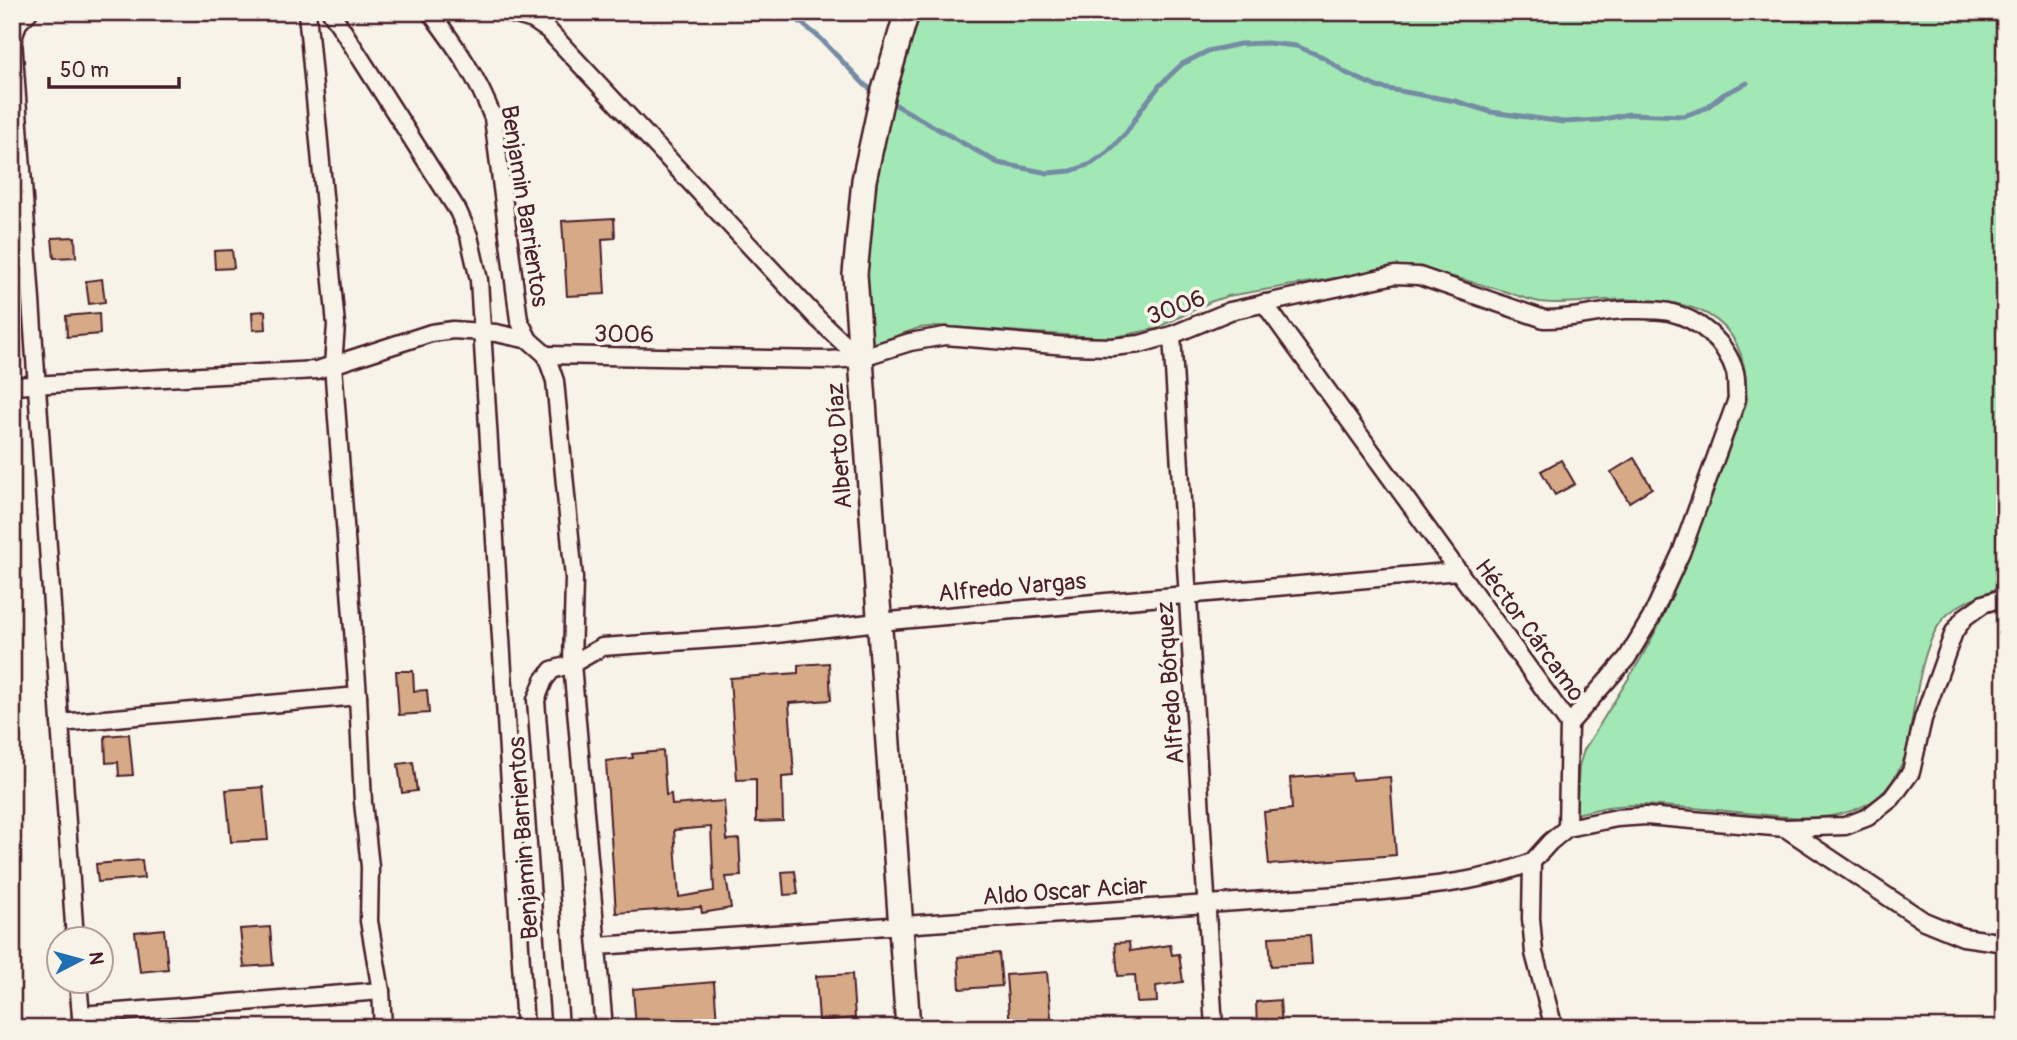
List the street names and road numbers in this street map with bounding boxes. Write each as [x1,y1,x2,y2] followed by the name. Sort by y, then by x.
[494,103,555,309] street label: Benjamin Barrientos
[1143,284,1209,331] street label: 3006
[594,319,654,350] street label: 3006
[821,382,858,510] street label: Alberto Díaz
[1468,554,1591,707] street label: Héctor Cárcamo
[937,567,1087,608] street label: Alfredo Vargas
[1150,601,1191,765] street label: Alfredo Bórquez
[502,735,545,940] street label: Benjamin Barrientos
[981,871,1149,912] street label: Aldo Oscar Aciar

